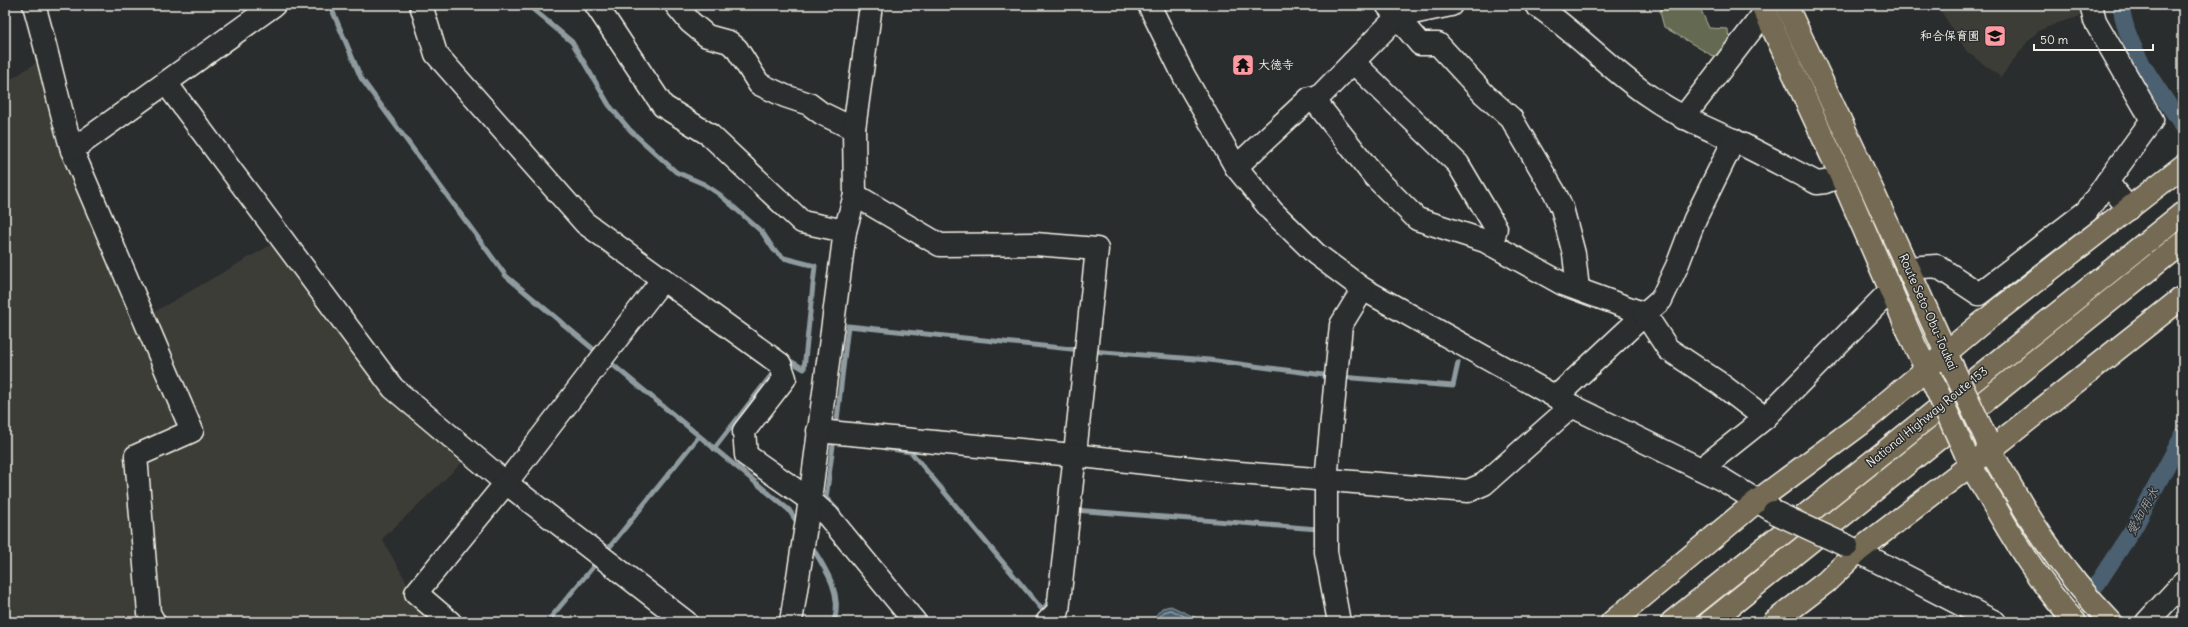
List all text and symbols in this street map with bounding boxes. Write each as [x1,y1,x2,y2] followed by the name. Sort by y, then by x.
[1982,23,2008,49] school or university icon: 和合保育園
[2034,26,2153,52] scale bar
[1920,28,1980,43] place label: 和合保育園
[2040,32,2069,47] text: 50 m
[1230,52,1256,78] temple icon: 大徳寺
[1258,57,1294,72] place label: 大徳寺
[1896,251,1961,372] street label: Route Seto-Obu-Toukai
[1863,363,1990,470] street label: National Highway Route 153
[2122,484,2162,538] water label: 愛知用水

